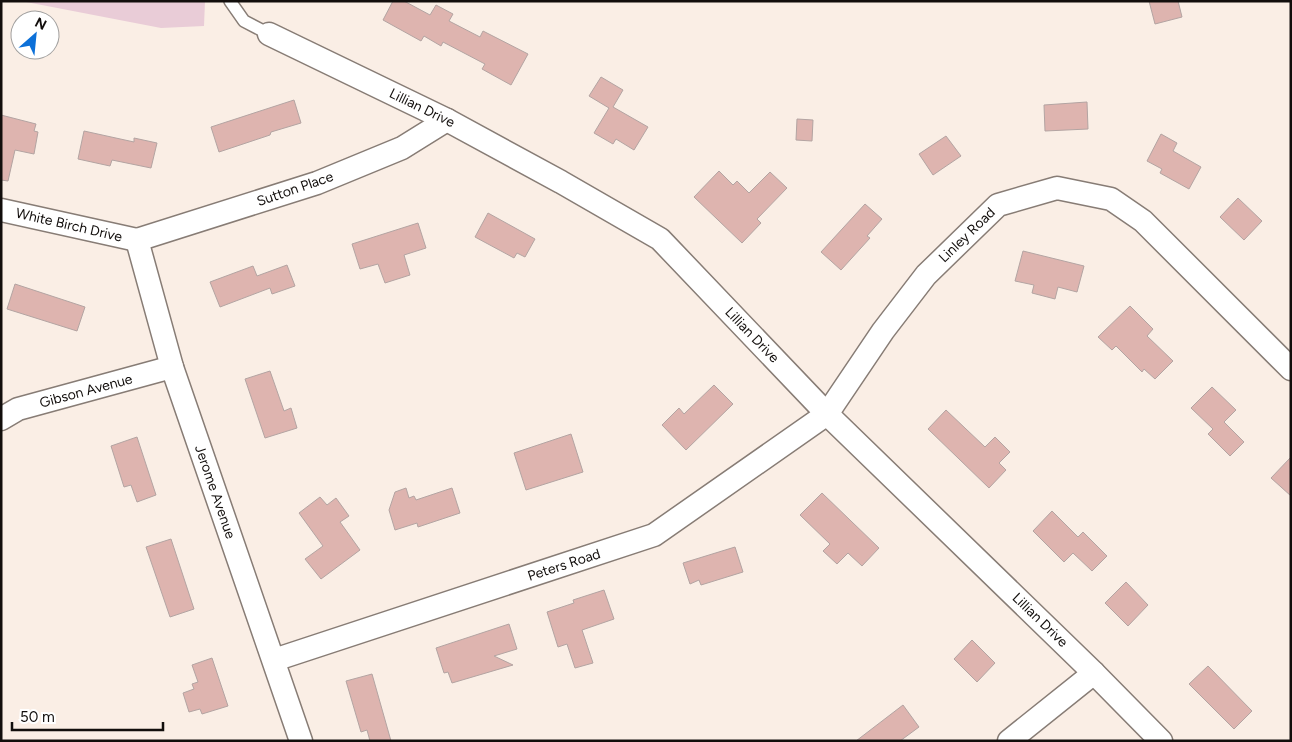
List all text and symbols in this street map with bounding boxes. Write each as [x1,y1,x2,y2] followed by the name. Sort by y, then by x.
[10,10,60,60] north arrow
[32,14,49,34] text: N
[386,85,458,131] street label: Lillian Drive
[254,168,336,210] street label: Sutton Place
[935,204,999,266] street label: Linley Road
[14,205,124,246] street label: White Birch Drive
[721,304,783,367] street label: Lillian Drive
[38,370,135,412] street label: Gibson Avenue
[191,443,239,541] street label: Jerome Avenue
[525,545,603,585] street label: Peters Road
[1009,589,1072,651] street label: Lillian Drive
[12,700,164,732] scale bar
[20,708,55,726] text: 50 m

